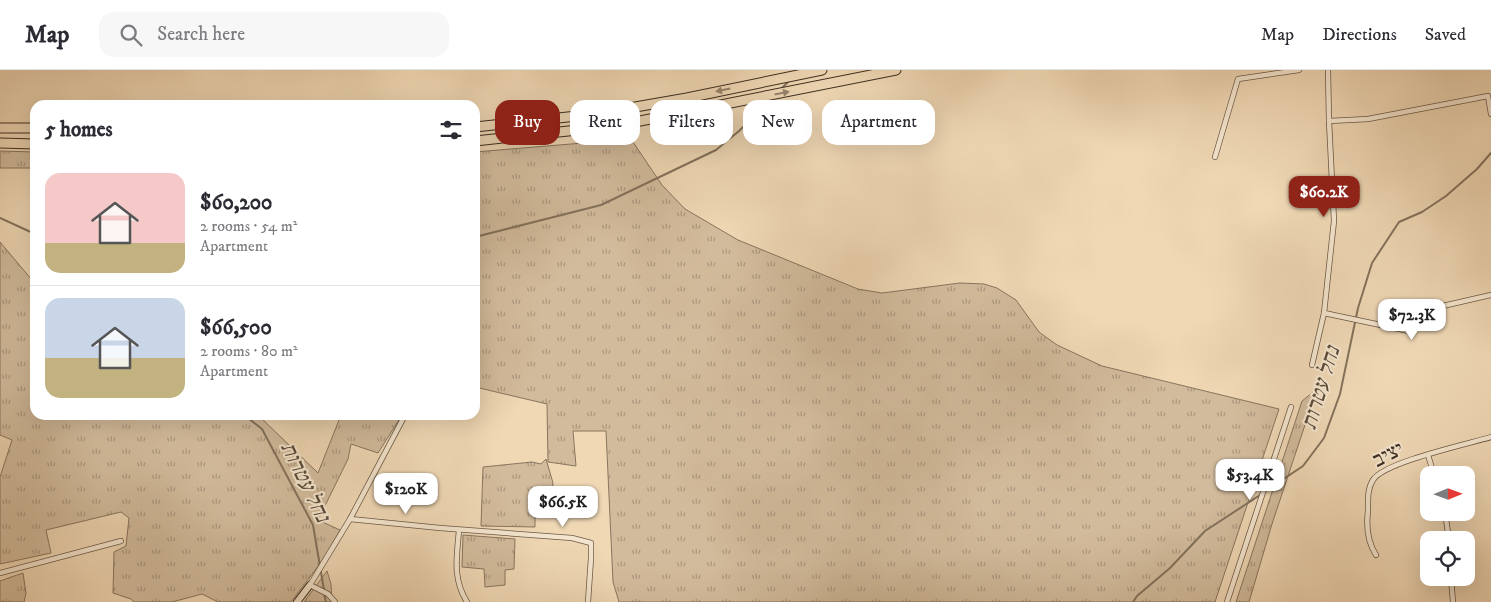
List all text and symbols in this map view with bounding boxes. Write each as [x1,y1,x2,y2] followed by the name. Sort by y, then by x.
[99,12,449,57] search box
[25,20,69,50] text: Map
[117,21,145,49] icon: search
[157,23,245,46] text: Search here
[1261,24,1294,46] text: Map
[1322,24,1397,46] text: Directions
[1425,24,1466,46] text: Saved
[714,87,730,95] one-way arrow
[775,88,791,96] one-way arrow
[495,100,560,145] chip: Buy
[570,100,640,145] chip: Rent
[650,100,733,145] chip: Filters
[743,100,812,145] chip: New
[822,100,935,145] chip: Apartment
[437,116,465,144] icon: filters
[45,117,113,143] text: 5 homes
[1283,176,1365,218] pin: $60.2K
[1300,182,1348,202] text: $60.2K
[200,190,272,216] text: $60,200
[85,193,145,253] icon: home
[200,216,297,236] text: 2 rooms · 54 m²
[200,236,268,256] text: Apartment
[1371,298,1453,341] pin: $72.3K
[1389,305,1435,325] text: $72.3K
[200,315,272,341] text: $66,500
[85,318,145,378] icon: home
[200,341,298,361] text: 2 rooms · 80 m²
[1296,342,1347,433] water label: נחל עטרות
[200,361,268,381] text: Apartment
[1368,436,1408,474] street label: יציב
[274,438,337,528] water label: נחל עטרות
[1209,458,1291,501] pin: $53.4K
[1226,465,1274,485] text: $53.4K
[1420,466,1475,521] north arrow
[1420,466,1475,586] map controls
[371,472,441,515] pin: $120K
[385,479,427,499] text: $120K
[522,486,604,528] pin: $66.5K
[539,492,587,512] text: $66.5K
[1420,531,1475,586] button: locate

